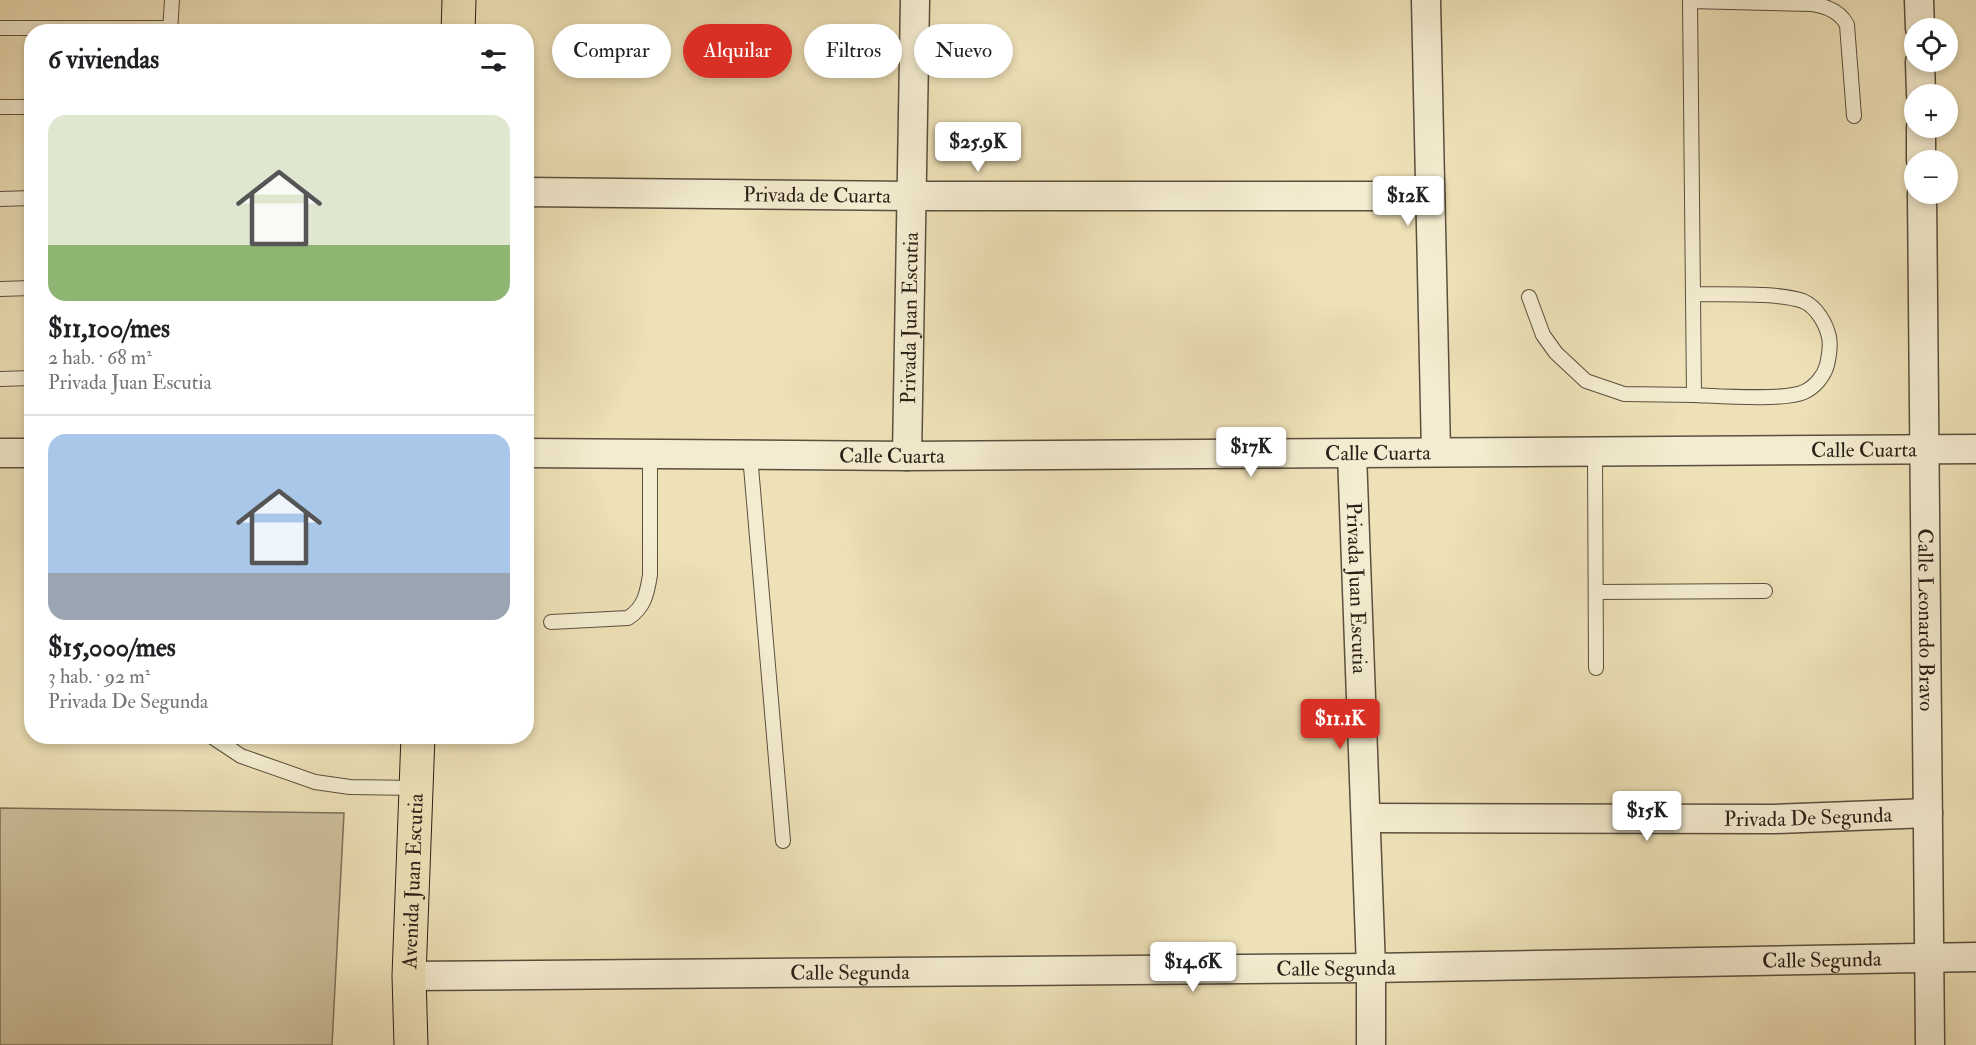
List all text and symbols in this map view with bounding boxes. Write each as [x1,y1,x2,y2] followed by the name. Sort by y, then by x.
[1904,18,1958,204] map controls
[1904,18,1958,72] button: locate
[552,24,671,78] chip: Comprar
[683,24,792,78] chip: Alquilar
[804,24,902,78] chip: Filtros
[914,24,1013,78] chip: Nuevo
[48,44,159,76] text: 6 viviendas
[477,44,510,77] icon: filters
[1904,84,1958,138] button: +
[929,122,1027,173] pin: $25.9K
[949,129,1007,154] text: $25.9K
[1904,150,1958,204] button: −
[225,154,333,262] icon: home
[1372,176,1444,227] pin: $12K
[743,181,891,210] street label: Privada de Cuarta
[1387,183,1429,208] text: $12K
[895,231,925,404] street label: Privada Juan Escutia
[48,313,170,345] text: $11,100/mes
[48,345,152,370] text: 2 hab. · 68 m²
[48,370,212,395] text: Privada Juan Escutia
[1215,427,1287,478] pin: $17K
[1230,434,1272,459] text: $17K
[1811,436,1917,464] street label: Calle Cuarta
[1325,440,1431,467] street label: Calle Cuarta
[839,442,945,470] street label: Calle Cuarta
[225,473,333,581] icon: home
[1340,501,1373,675] street label: Privada Juan Escutia
[1911,528,1940,712] street label: Calle Leonardo Bravo
[48,632,176,664] text: $15,000/mes
[48,664,150,689] text: 3 hab. · 92 m²
[48,689,208,714] text: Privada De Segunda
[1291,699,1389,750] pin: $11.1K
[1315,706,1365,731] text: $11.1K
[1611,791,1683,842] pin: $15K
[396,792,430,970] street label: Avenida Juan Escutia
[1626,798,1668,823] text: $15K
[1724,801,1893,833] street label: Privada De Segunda
[1144,942,1242,993] pin: $14.6K
[1762,946,1882,975] street label: Calle Segunda
[1164,949,1222,974] text: $14.6K
[1276,955,1396,983] street label: Calle Segunda
[790,959,910,987] street label: Calle Segunda

